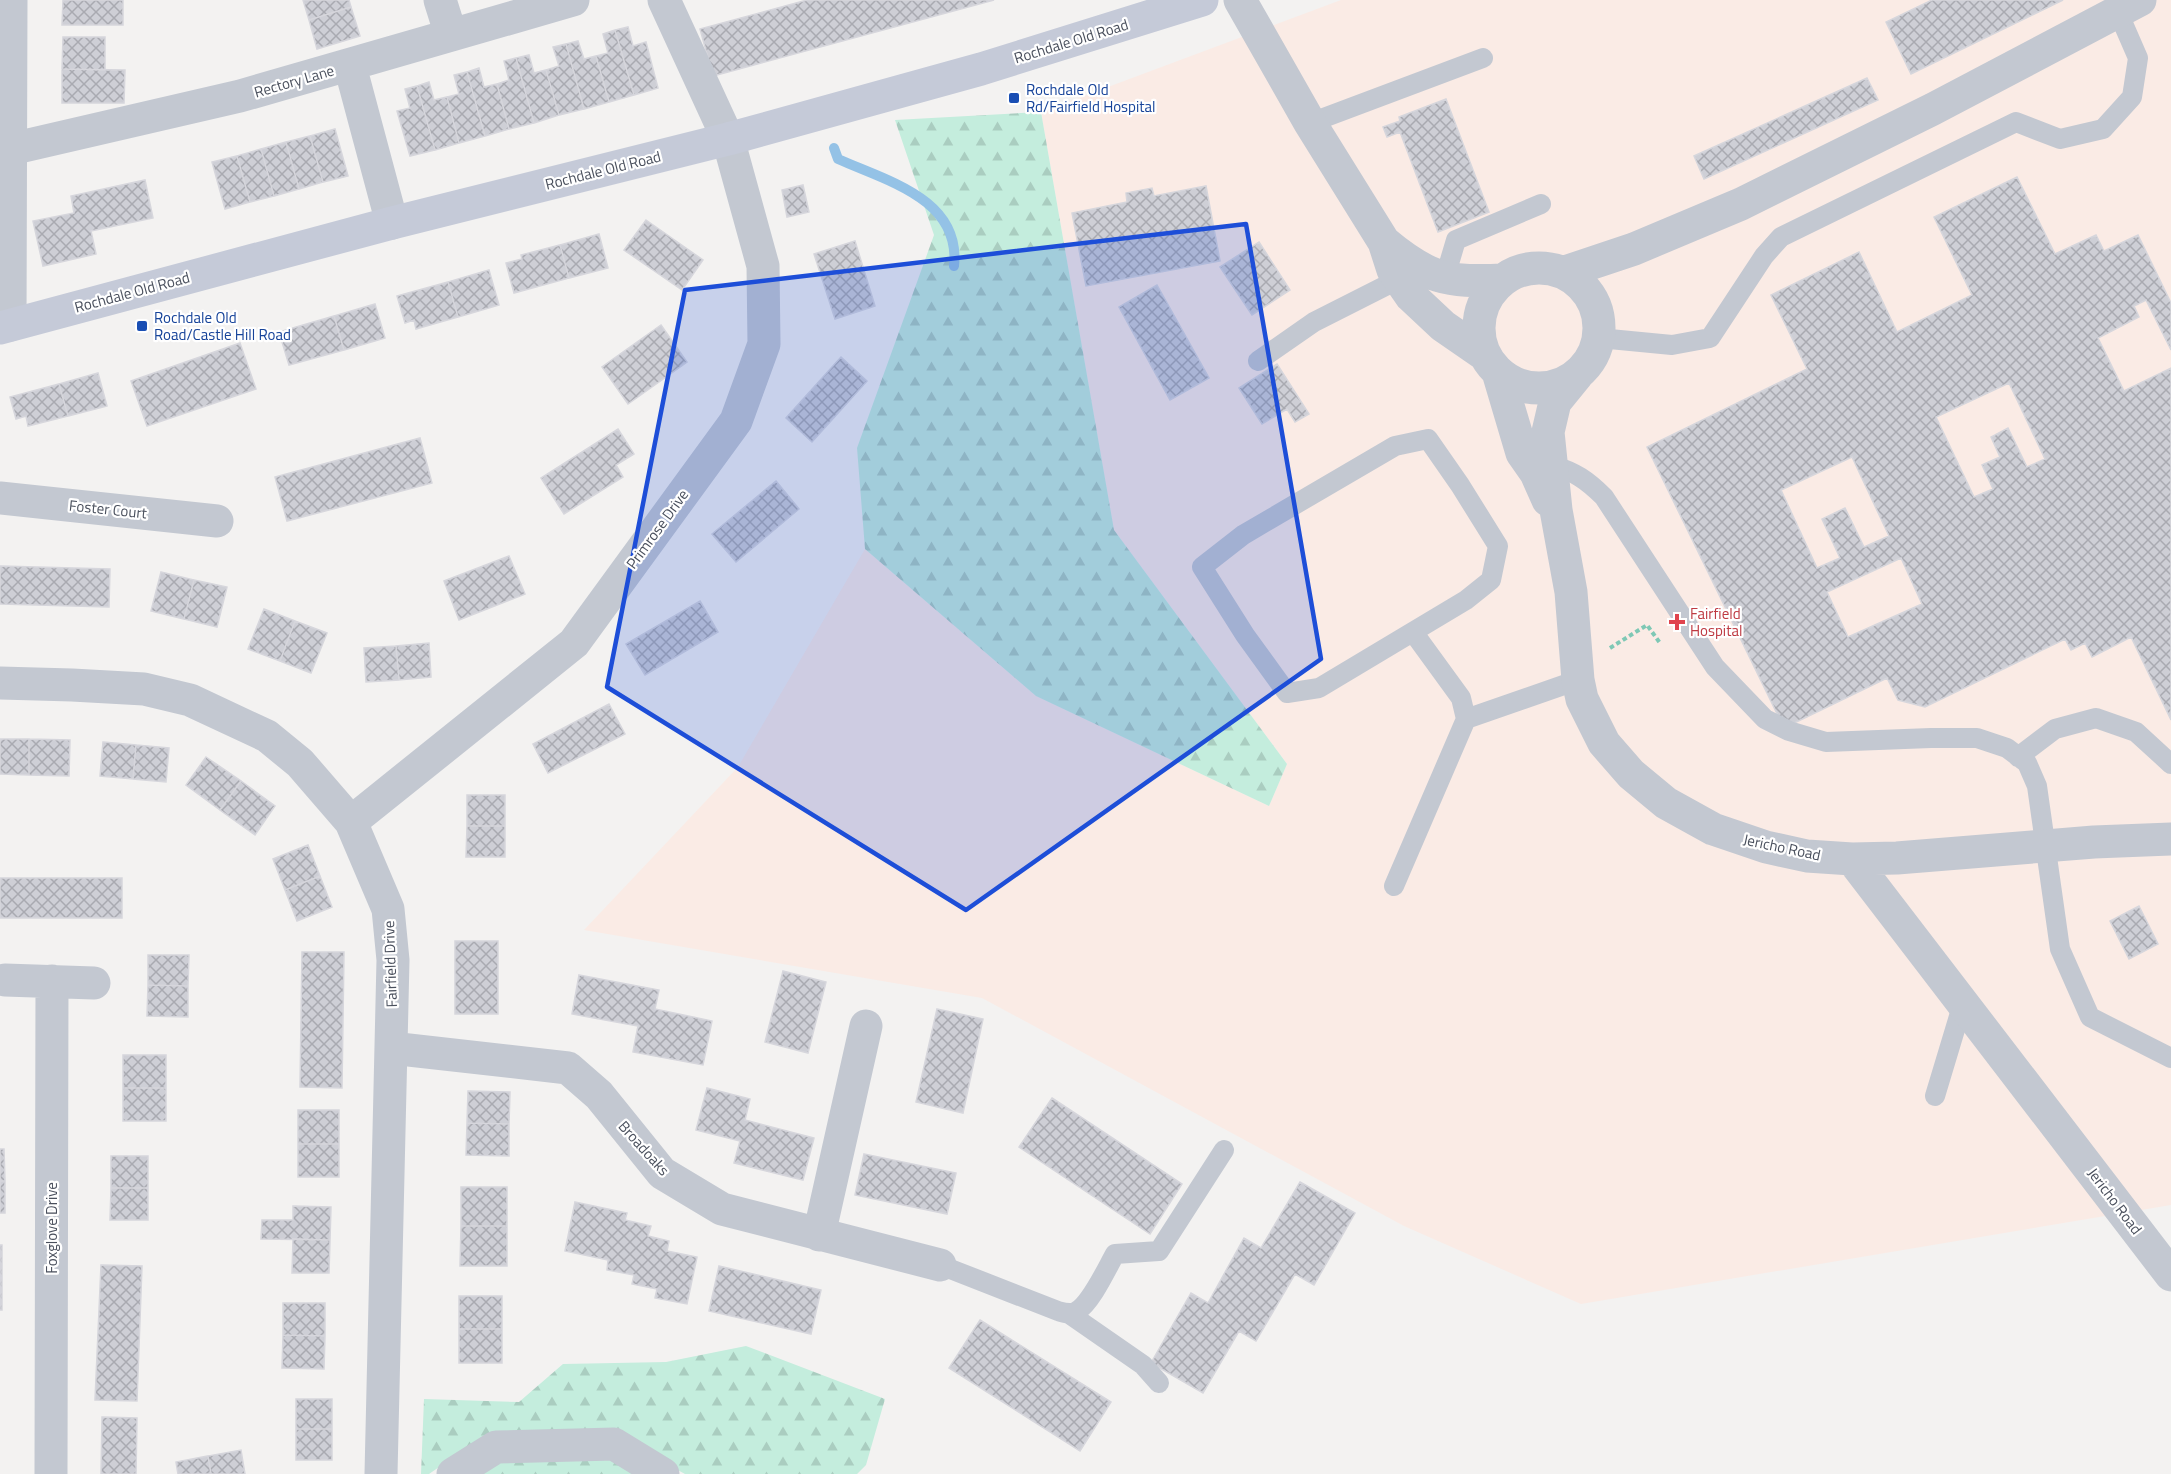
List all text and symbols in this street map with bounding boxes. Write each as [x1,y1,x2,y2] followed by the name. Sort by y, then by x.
[1011,13,1131,69] street label: Rochdale Old Road
[251,59,337,103] street label: Rectory Lane
[1026,78,1156,118] place label: Rochdale Old Rd/Fairfield Hospital
[1007,91,1021,105] marker: Rochdale Old Rd/Fairfield Hospital
[543,145,663,195] street label: Rochdale Old Road
[72,266,192,318] street label: Rochdale Old Road
[154,306,291,346] place label: Rochdale Old Road/Castle Hill Road
[135,319,149,333] marker: Rochdale Old Road/Castle Hill Road
[620,484,694,574] street label: Primrose Drive
[68,493,149,525] street label: Foster Court
[1690,602,1742,642] place label: Fairfield Hospital
[1668,613,1686,631] marker: Fairfield Hospital
[1741,828,1823,866] street label: Jericho Road
[377,920,403,1008] street label: Fairfield Drive
[613,1115,675,1181] street label: Broadoaks
[2082,1163,2148,1239] street label: Jericho Road
[40,1182,63,1274] street label: Foxglove Drive

